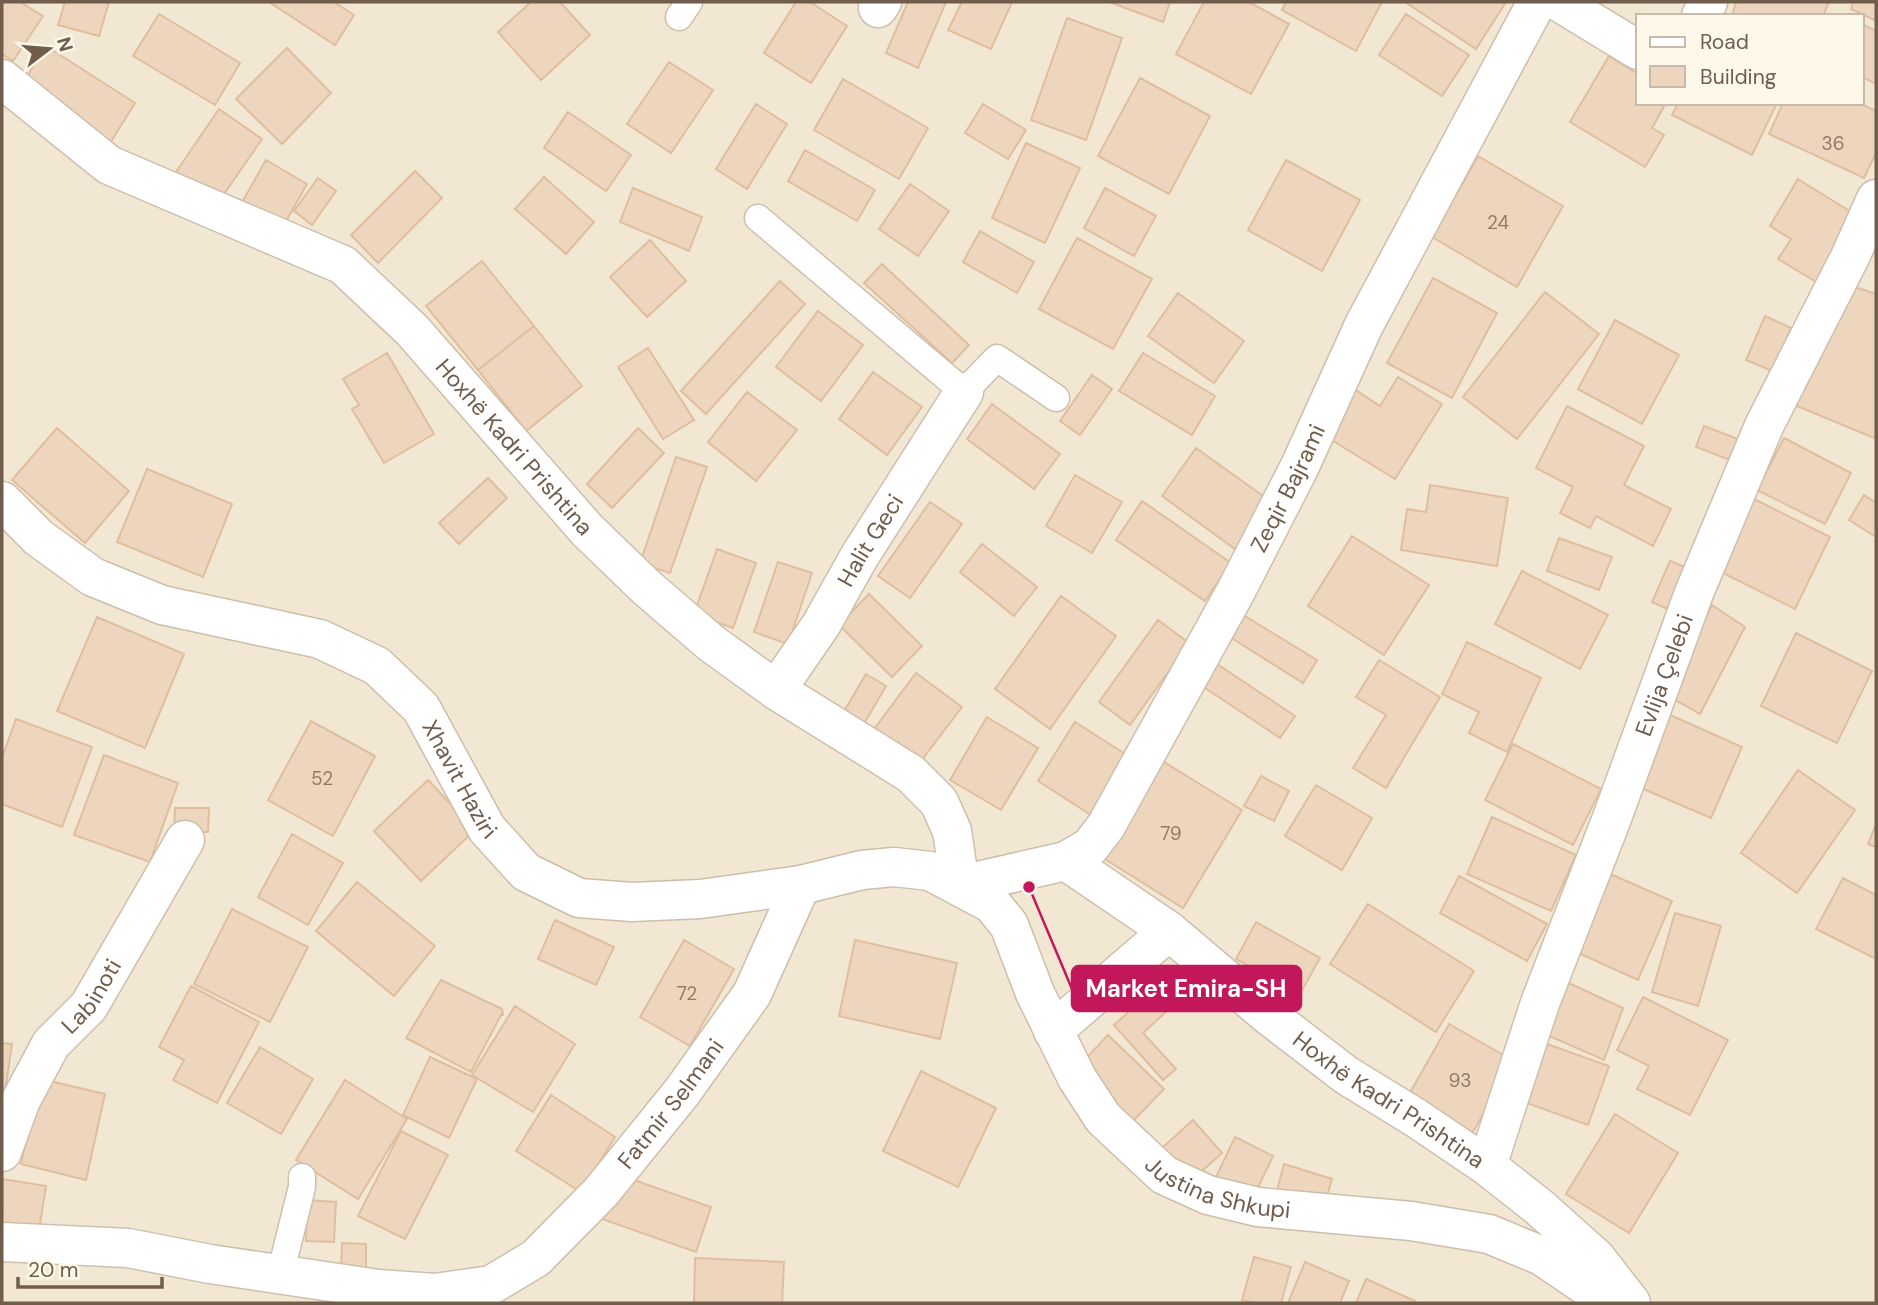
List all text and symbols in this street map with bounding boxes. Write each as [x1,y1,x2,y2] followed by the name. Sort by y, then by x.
[14,14,84,84] north arrow
[1636,14,1864,105] legend
[1700,28,1749,56] text: Road
[51,34,79,55] text: N
[1700,63,1777,91] text: Building
[1821,131,1845,156] house number: 36
[1487,210,1509,235] house number: 24
[429,352,600,542] street label: Hoxhë Kadri Prishtina
[1243,419,1332,557] street label: Zeqir Bajrami
[831,488,910,592] street label: Halit Geci
[1628,610,1700,740] street label: Evlija Çelebi
[415,715,504,845] street label: Xhavit Haziri
[311,766,333,791] house number: 52
[1160,821,1182,846] house number: 79
[55,953,128,1040] street label: Labinoti
[1072,966,1301,1011] callout: Market Emira-SH
[1086,973,1286,1004] text: Market Emira-SH
[677,981,697,1006] house number: 72
[1287,1024,1490,1175] street label: Hoxhë Kadri Prishtina
[611,1033,730,1175] street label: Fatmir Selmani
[1449,1068,1471,1093] house number: 93
[1138,1150,1292,1225] street label: Justina Shkupi
[18,1246,161,1290] scale bar
[28,1256,79,1284] text: 20 m

